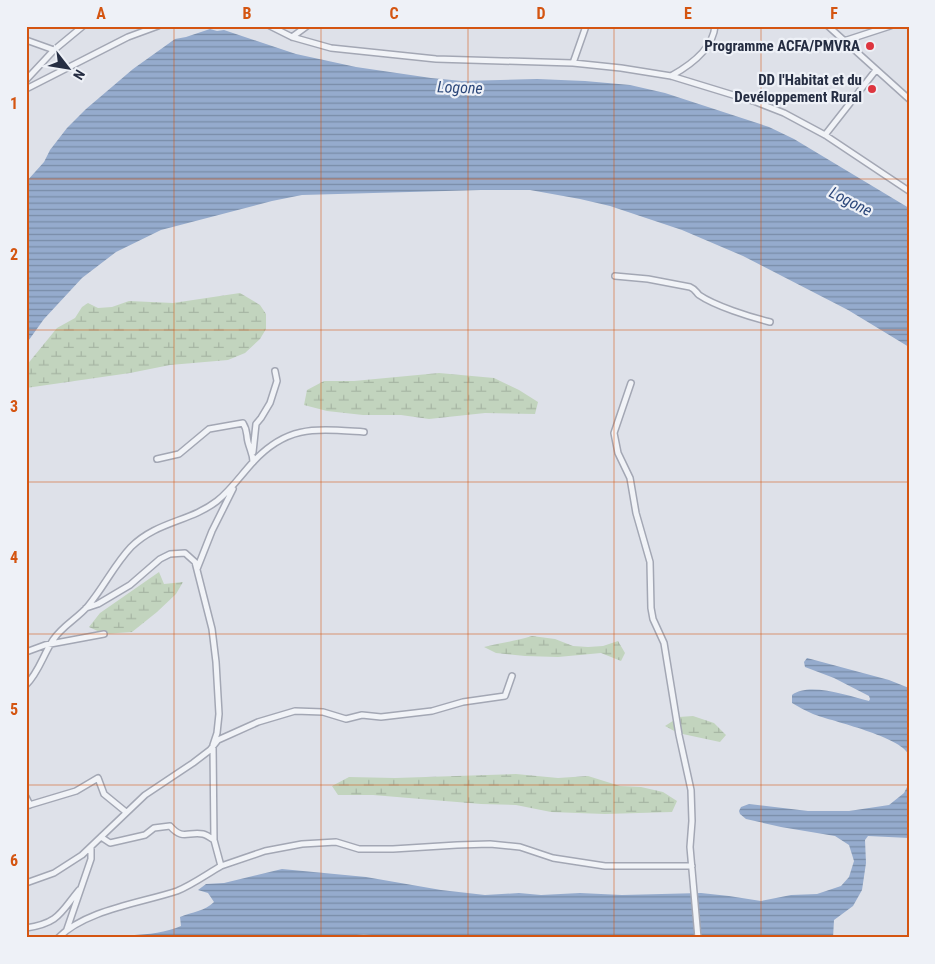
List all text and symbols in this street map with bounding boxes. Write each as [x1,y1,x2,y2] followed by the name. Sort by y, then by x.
[96,4,106,23] text: A
[243,4,252,23] text: B
[389,4,399,23] text: C
[536,4,546,23] text: D
[684,4,692,23] text: E
[830,4,838,23] text: F
[704,37,860,55] place label: Programme ACFA/PMVRA
[864,40,876,52] marker: Programme ACFA/PMVRA
[42,42,92,92] north arrow
[70,67,88,82] text: N
[734,71,862,106] place label: DD l'Habitat et du Devéloppement Rural
[437,77,483,98] water label: Logone
[866,83,878,95] marker: DD l'Habitat et du Devéloppement Rural
[10,94,18,113] text: 1
[826,183,875,220] water label: Logone
[10,245,18,264] text: 2
[10,397,18,416] text: 3
[10,548,18,567] text: 4
[10,700,18,719] text: 5
[10,851,18,870] text: 6

